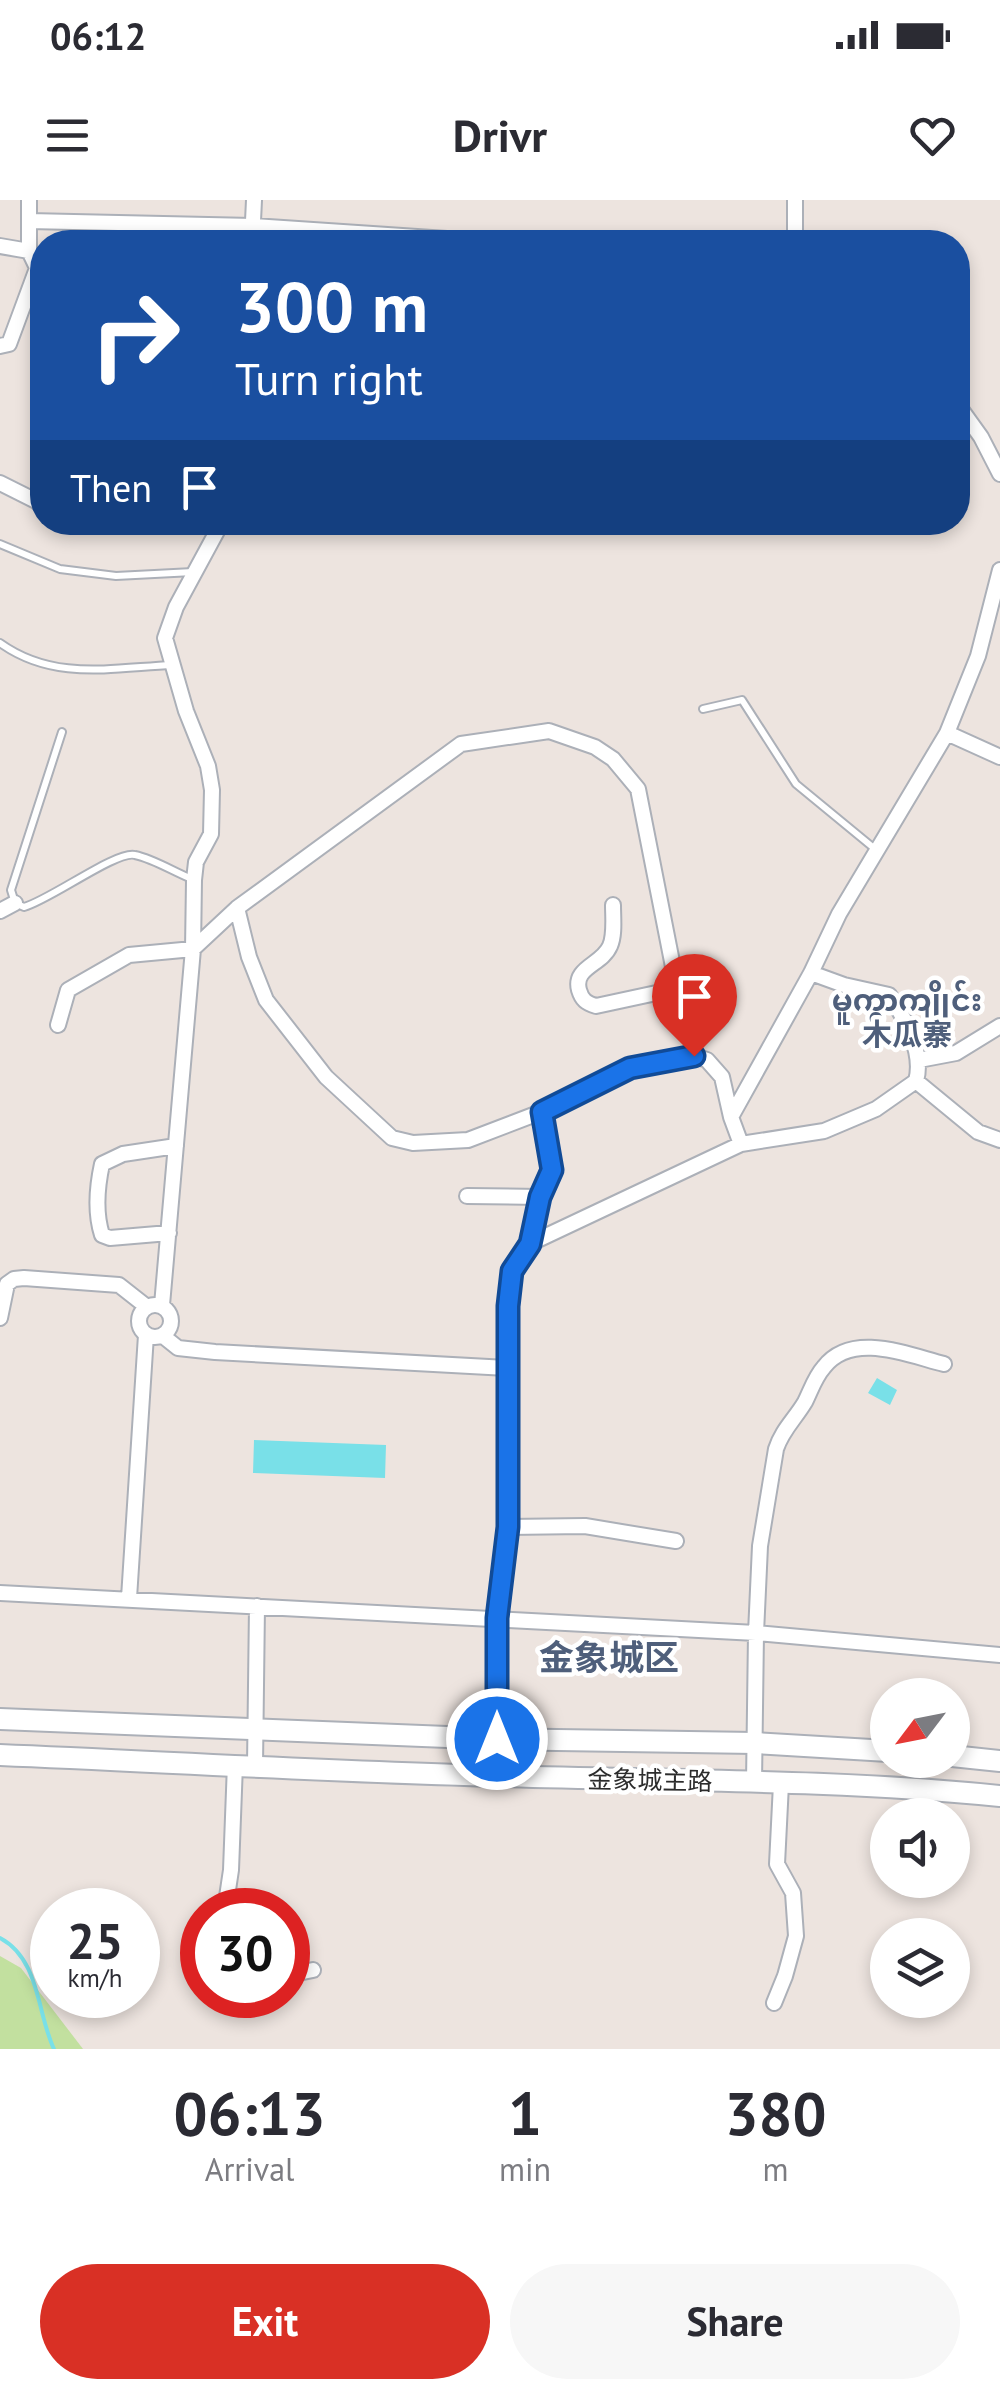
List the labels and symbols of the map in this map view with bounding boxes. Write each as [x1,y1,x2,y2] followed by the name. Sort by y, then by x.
[652,954,737,1057] pin
[832,980,982,1053] district label: မူကွာကျိုင်း 木瓜寨
[539,1634,679,1680] district label: 金象城区
[870,1678,970,1778] north arrow
[445,1687,549,1791] position arrow
[587,1763,713,1797] street label: 金象城主路
[180,1888,310,2018] speed limit sign: 30

